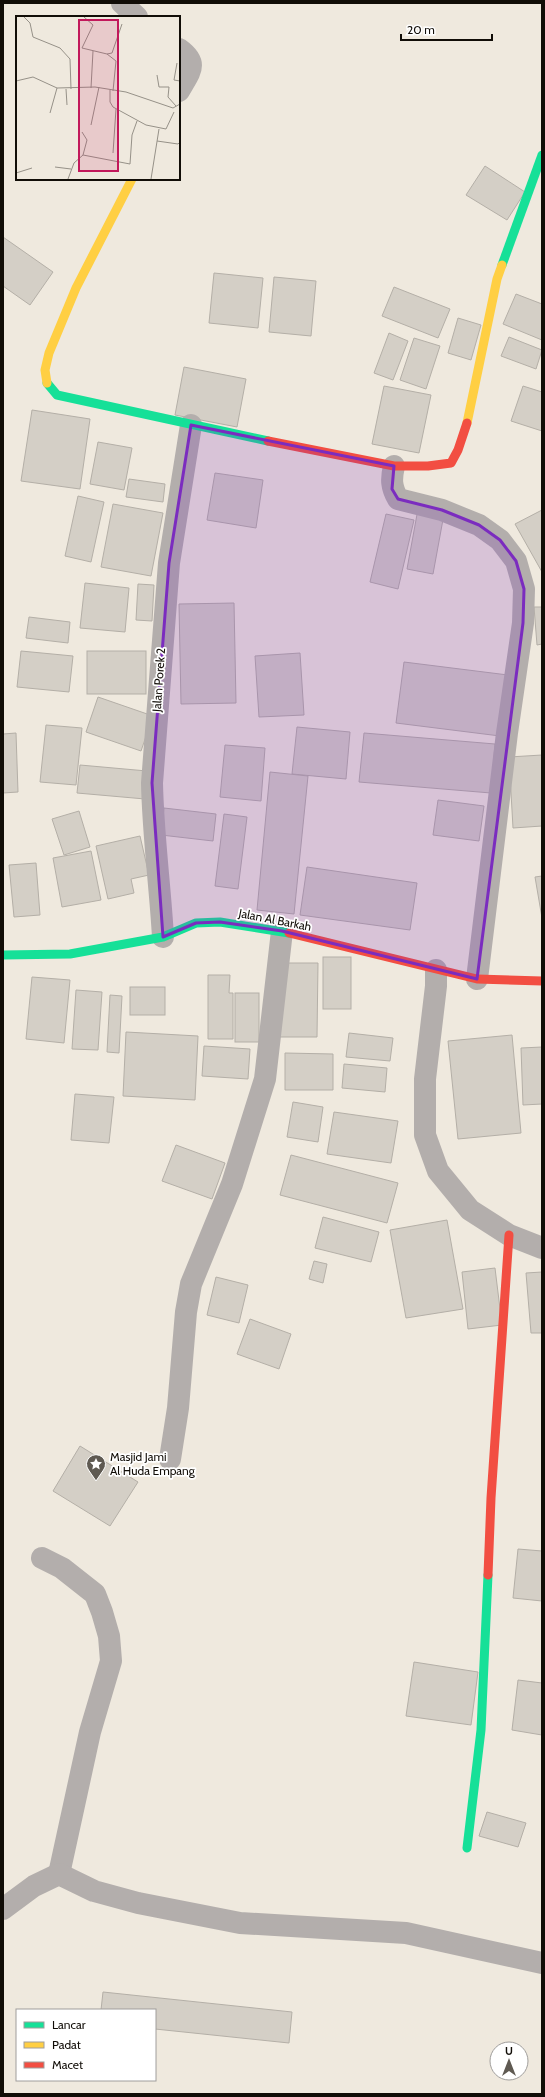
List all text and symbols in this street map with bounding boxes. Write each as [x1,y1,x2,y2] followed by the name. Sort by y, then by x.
[16,16,180,180] inset map
[401,16,492,42] scale bar
[407,22,435,37] text: 20 m
[149,647,168,713] street label: Jalan Porek 2
[236,905,313,934] street label: Jalan Al Barkah
[110,1449,196,1478] place label: Masjid Jami Al Huda Empang
[85,1453,107,1481] place icon: Masjid Jami Al Huda Empang
[16,2009,156,2081] legend
[52,2017,86,2032] text: Lancar
[52,2037,81,2052] text: Padat
[489,2041,529,2081] north arrow
[505,2044,513,2058] text: U
[52,2057,83,2072] text: Macet

